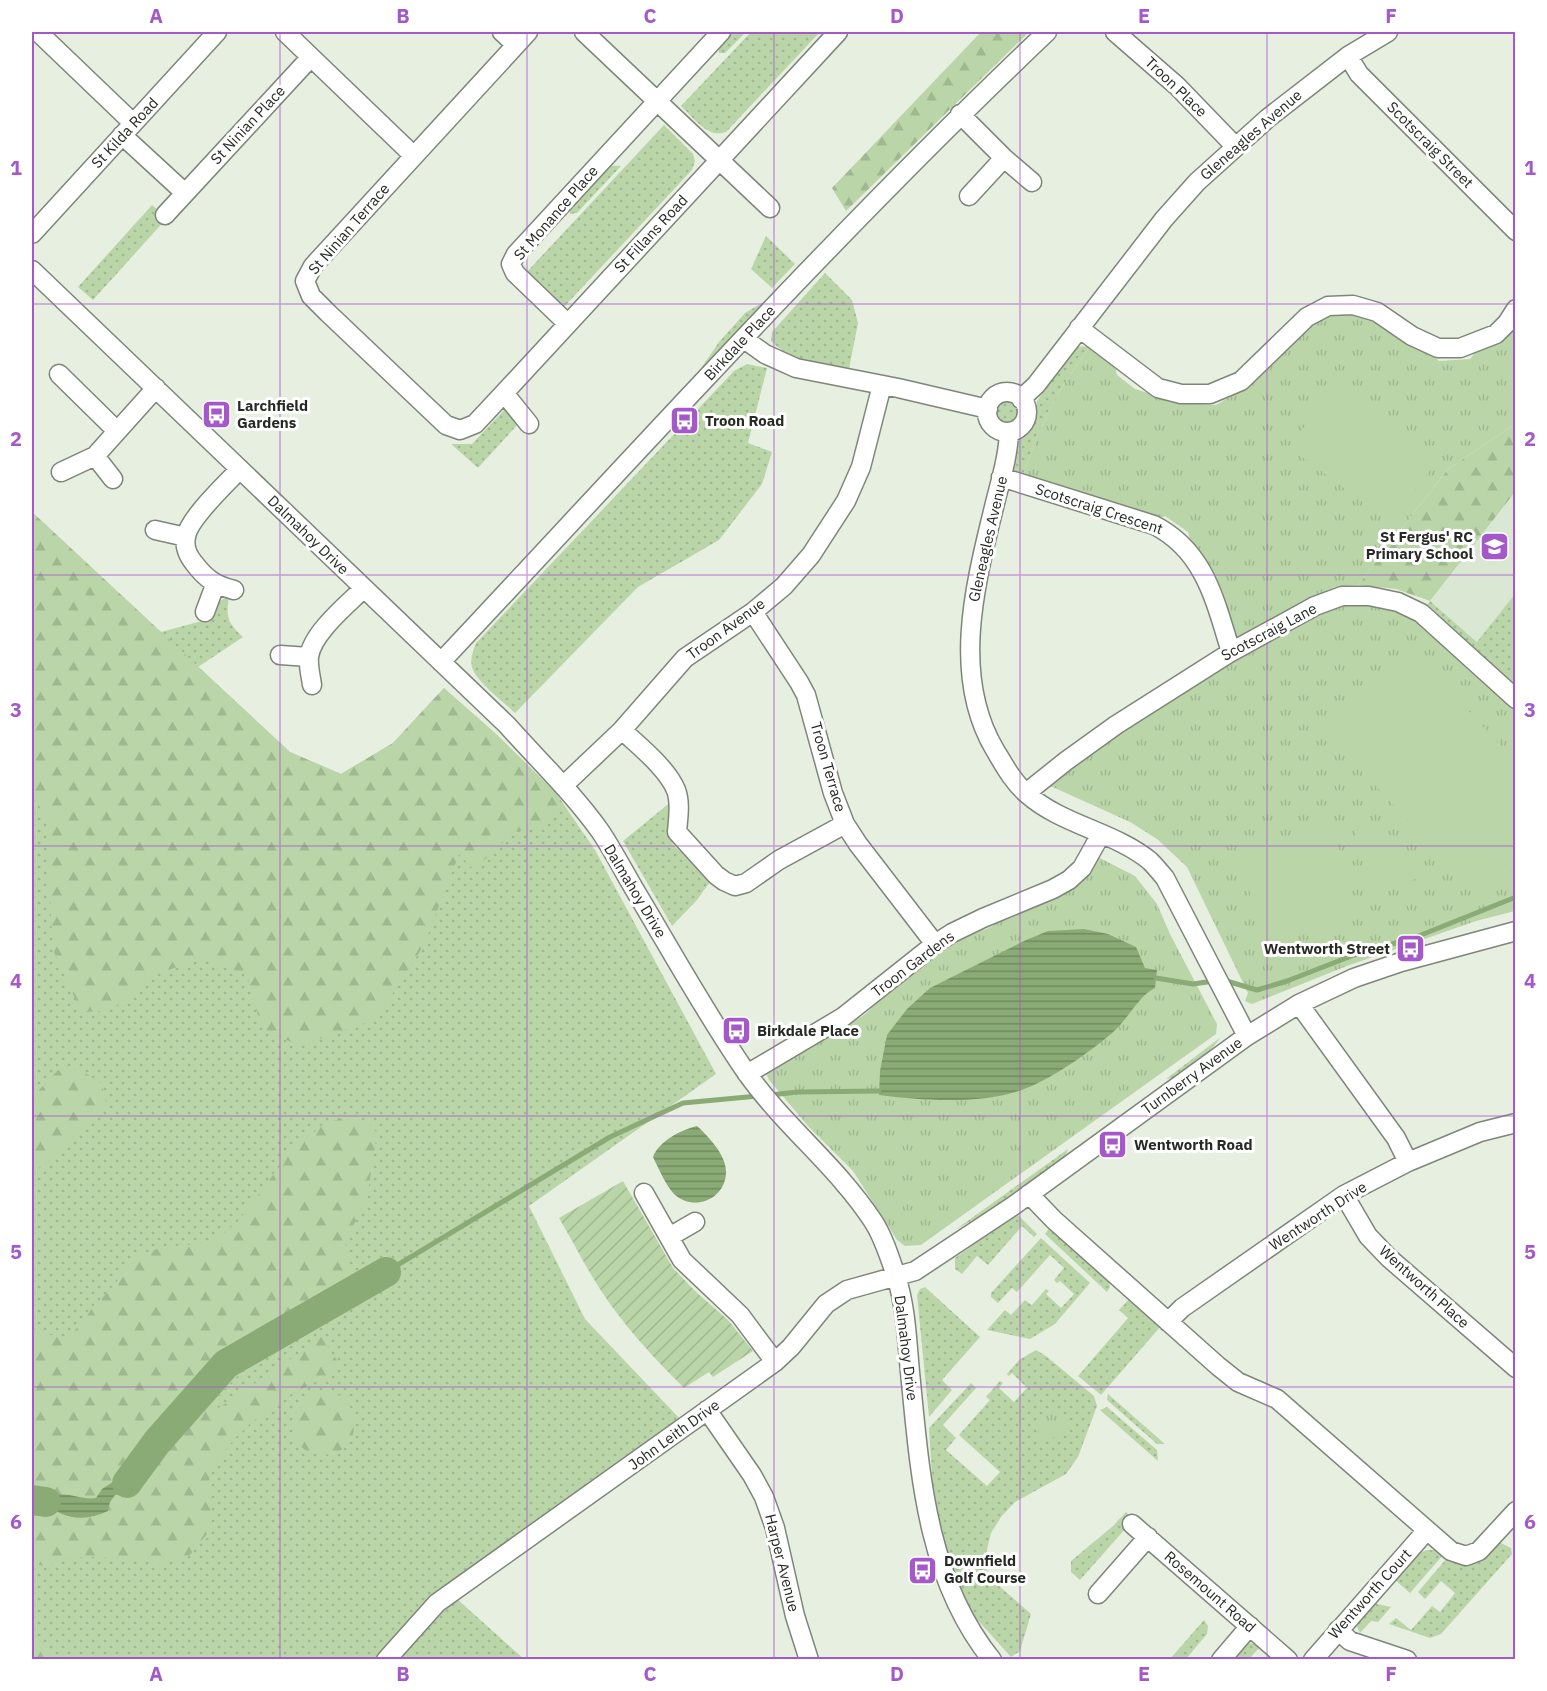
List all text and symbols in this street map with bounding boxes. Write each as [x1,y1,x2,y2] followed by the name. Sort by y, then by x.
[149,2,163,29] text: A
[396,2,410,29] text: B
[643,2,657,29] text: C
[890,2,904,29] text: D
[1138,2,1150,29] text: E
[1385,2,1397,29] text: F
[1141,52,1211,121] street label: Troon Place
[206,81,289,168] street label: St Ninian Place
[1196,85,1305,184] street label: Gleneagles Avenue
[87,93,162,172] street label: St Kilda Road
[1383,97,1478,192] street label: Scotscraig Street
[10,154,22,181] text: 1
[1524,154,1536,181] text: 1
[509,161,602,264] street label: St Monance Place
[304,179,393,278] street label: St Ninian Terrace
[610,191,692,277] street label: St Fillans Road
[700,301,779,384] street label: Birkdale Place
[237,396,308,432] place label: Larchfield Gardens
[200,399,232,431] bus stop icon: Larchfield Gardens
[668,405,700,437] bus stop icon: Troon Road
[705,411,784,430] place label: Troon Road
[10,425,22,452] text: 2
[1524,425,1536,452] text: 2
[964,474,1011,604] street label: Gleneagles Avenue
[1033,479,1165,538] street label: Scotscraig Crescent
[264,491,353,578] street label: Dalmahoy Drive
[1366,527,1473,563] place label: St Fergus' RC Primary School
[1478,530,1510,562] school or university icon: St Fergus' RC Primary School
[683,594,769,663] street label: Troon Avenue
[1218,598,1320,665] street label: Scotscraig Lane
[10,696,22,723] text: 3
[1524,696,1536,723] text: 3
[807,720,850,814] street label: Troon Terrace
[600,840,671,941] street label: Dalmahoy Drive
[868,926,958,1001] street label: Troon Gardens
[1395,933,1427,965] bus stop icon: Wentworth Street
[1264,939,1390,958] place label: Wentworth Street
[10,967,22,994] text: 4
[1524,967,1536,994] text: 4
[720,1015,752,1047] bus stop icon: Birkdale Place
[757,1021,859,1040] place label: Birkdale Place
[1138,1033,1246,1118] street label: Turnberry Avenue
[1097,1129,1129,1161] bus stop icon: Wentworth Road
[1134,1135,1253,1154] place label: Wentworth Road
[1265,1177,1370,1254] street label: Wentworth Drive
[10,1238,22,1265] text: 5
[1524,1238,1536,1265] text: 5
[1375,1241,1473,1332] street label: Wentworth Place
[891,1294,922,1402] street label: Dalmahoy Drive
[624,1395,723,1474] street label: John Leith Drive
[10,1508,22,1535] text: 6
[1524,1508,1536,1535] text: 6
[761,1512,804,1614] street label: Harper Avenue
[1324,1545,1415,1643] street label: Wentworth Court
[1161,1547,1260,1637] street label: Rosemount Road
[944,1551,1026,1587] place label: Downfield Golf Course
[907,1554,939,1586] bus stop icon: Downfield Golf Course
[149,1660,163,1687] text: A
[396,1660,410,1687] text: B
[643,1660,657,1687] text: C
[890,1660,904,1687] text: D
[1138,1660,1150,1687] text: E
[1385,1660,1397,1687] text: F

